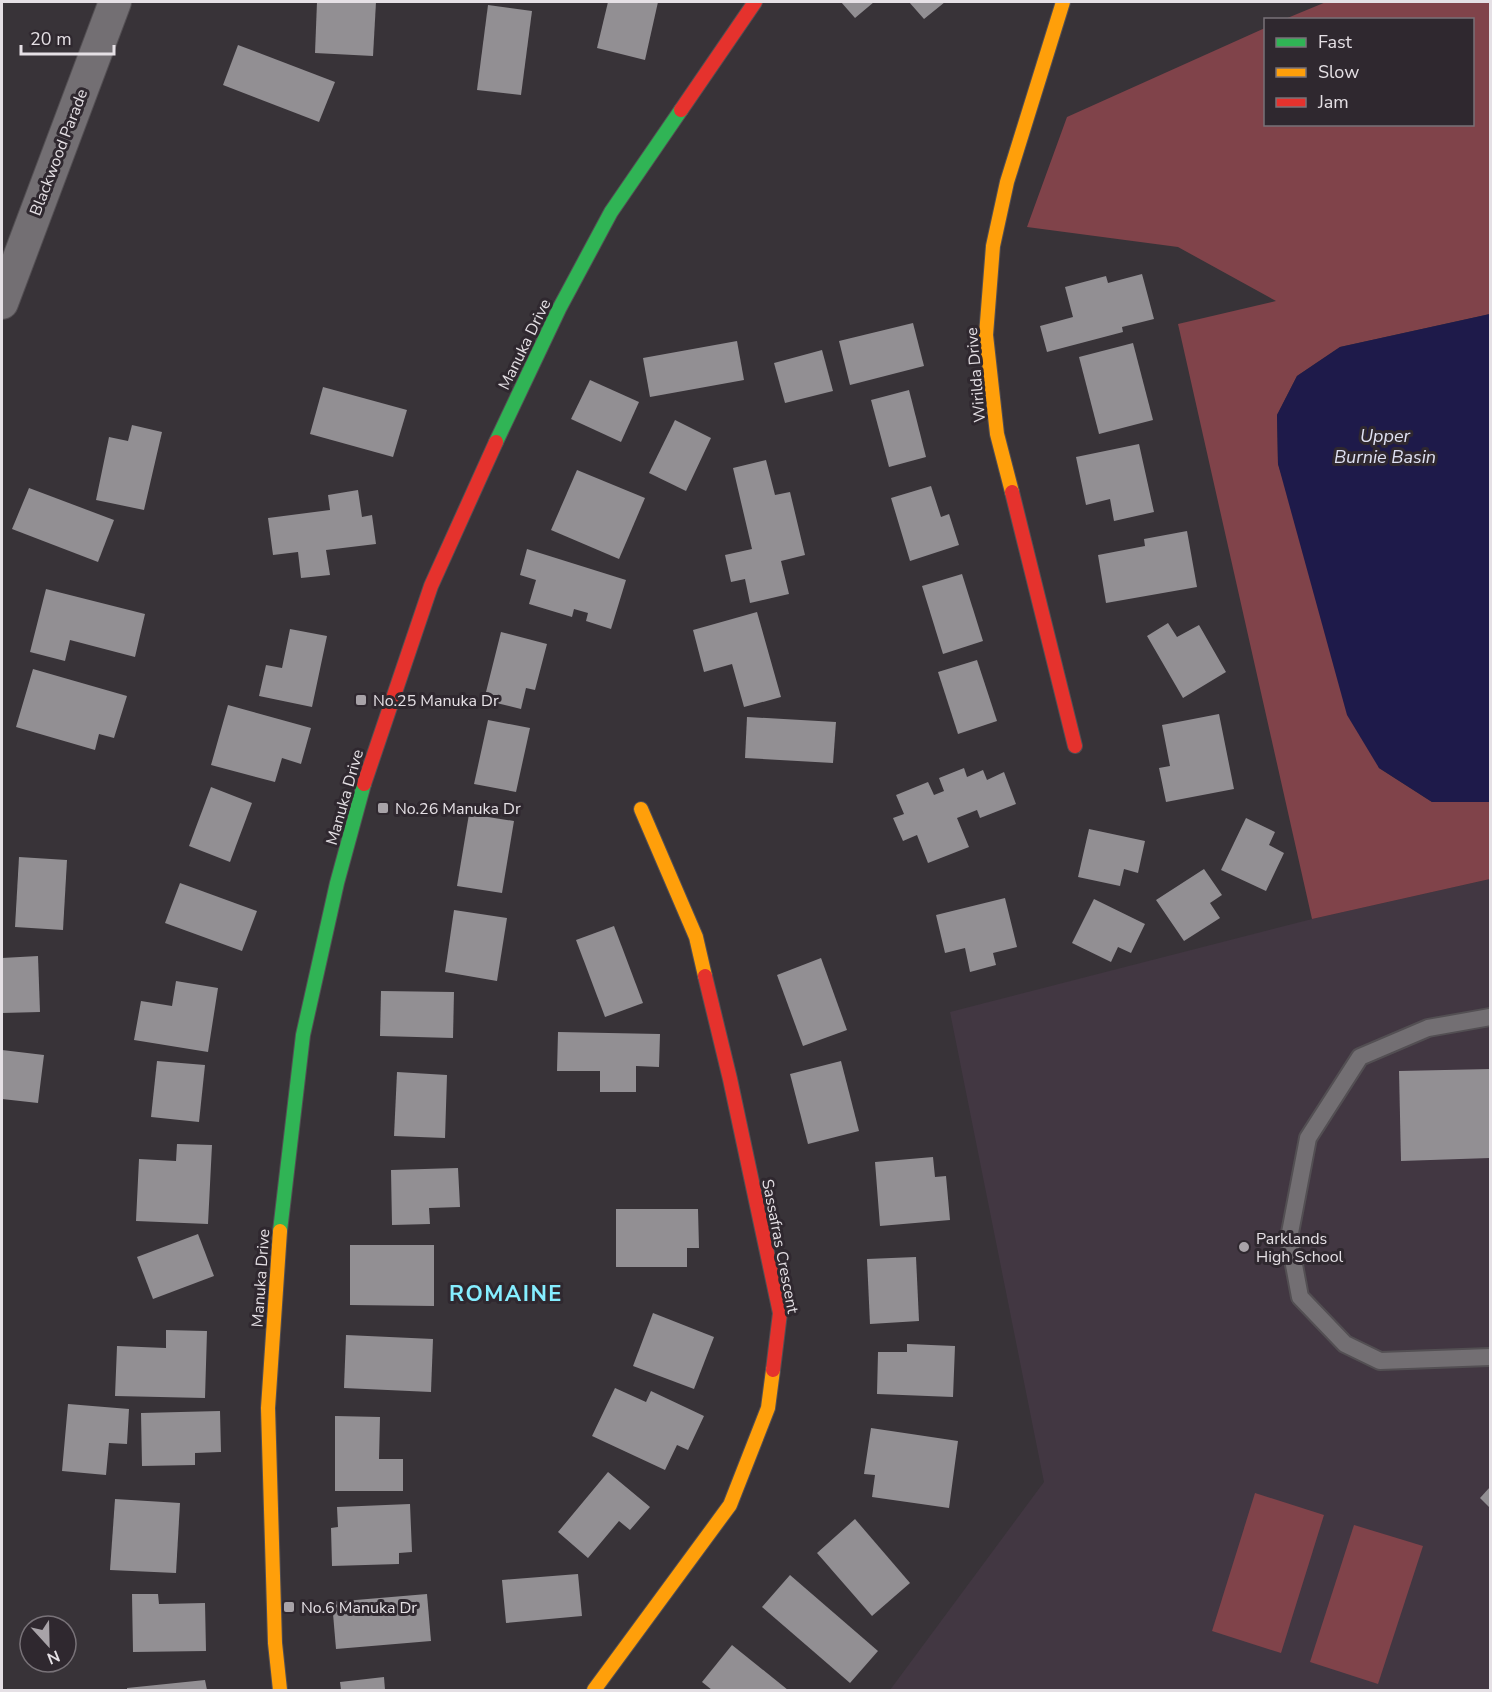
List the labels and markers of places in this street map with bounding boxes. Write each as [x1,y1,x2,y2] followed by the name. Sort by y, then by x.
[373,690,499,712] place label: No.25 Manuka Dr
[354,693,368,707] marker: No.25 Manuka Dr
[395,798,521,820] place label: No.26 Manuka Dr
[376,801,390,815] marker: No.26 Manuka Dr
[1256,1228,1344,1268] place label: Parklands High School
[1237,1240,1251,1254] marker: Parklands High School
[301,1597,417,1619] place label: No.6 Manuka Dr
[282,1600,296,1614] marker: No.6 Manuka Dr

